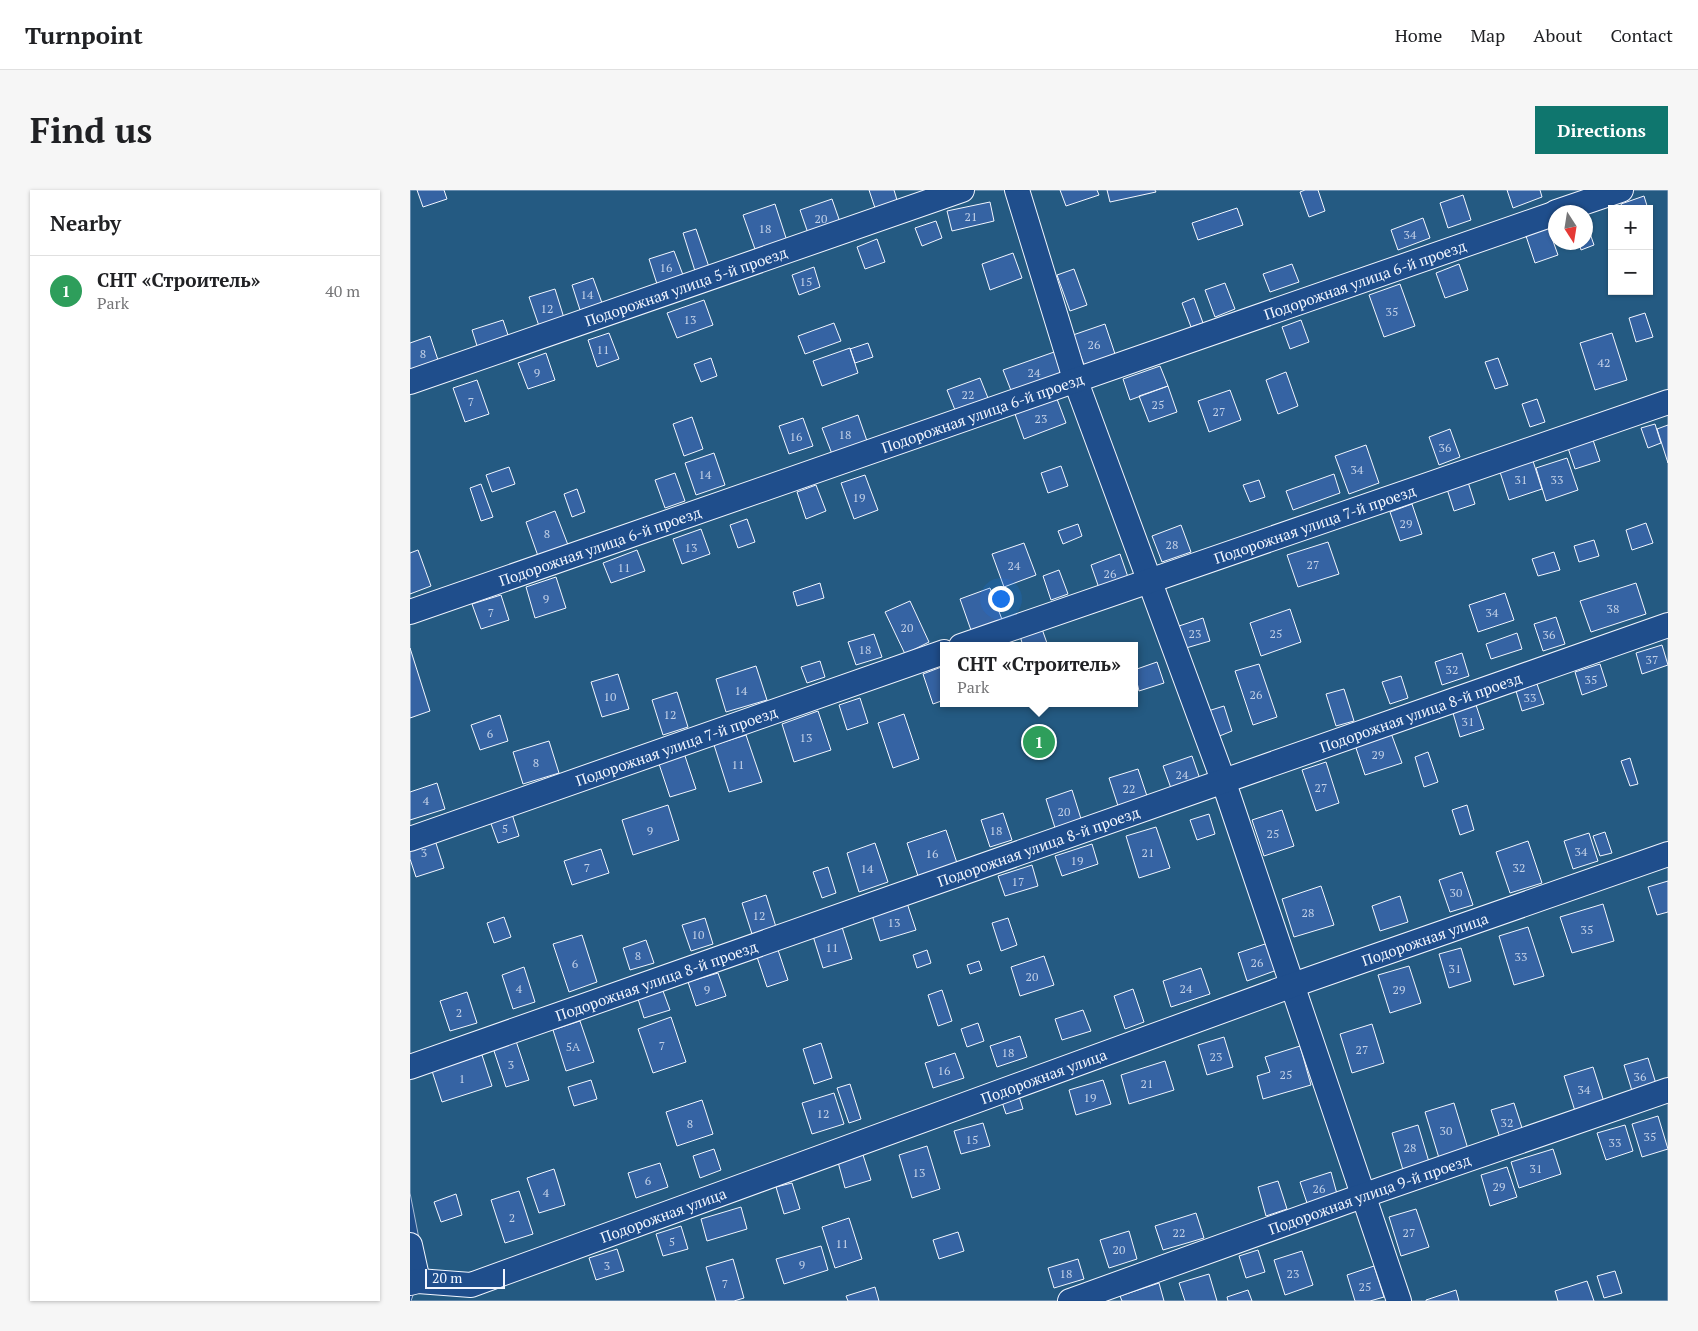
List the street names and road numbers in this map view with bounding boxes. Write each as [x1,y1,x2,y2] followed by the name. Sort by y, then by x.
[1261,235,1469,324] street label: Подорожная улица 6-й проезд
[582,242,790,331] street label: Подорожная улица 5-й проезд
[878,368,1087,457] street label: Подорожная улица 6-й проезд
[1211,480,1418,568] street label: Подорожная улица 7-й проезд
[496,501,704,590] street label: Подорожная улица 6-й проезд
[1317,667,1525,757] street label: Подорожная улица 8-й проезд
[573,701,780,790] street label: Подорожная улица 7-й проезд
[935,801,1142,891] street label: Подорожная улица 8-й проезд
[1359,907,1491,970] street label: Подорожная улица
[552,936,760,1025] street label: Подорожная улица 8-й проезд
[978,1044,1110,1108] street label: Подорожная улица
[1266,1149,1474,1239] street label: Подорожная улица 9-й проезд
[597,1183,729,1247] street label: Подорожная улица

